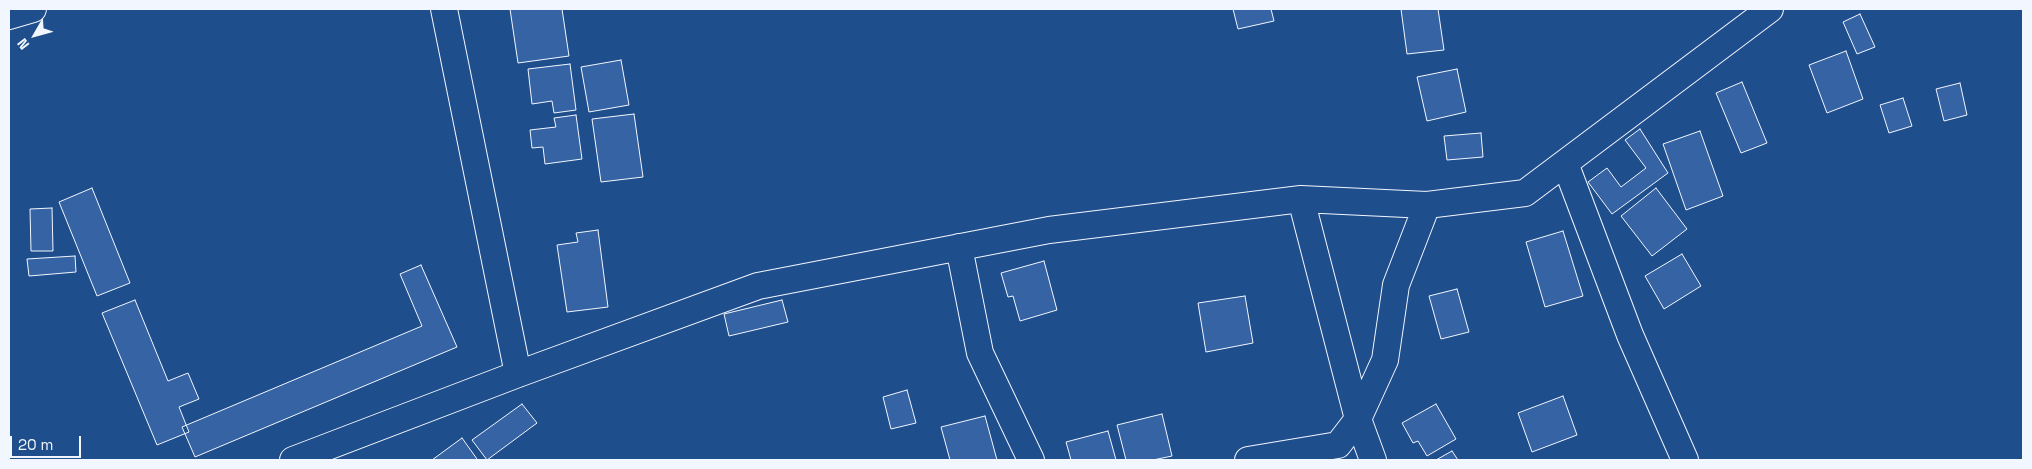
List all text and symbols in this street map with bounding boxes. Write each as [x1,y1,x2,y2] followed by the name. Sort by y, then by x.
[10,10,60,60] north arrow
[13,35,33,53] text: N
[12,426,84,458] scale bar
[18,435,53,454] text: 20 m

